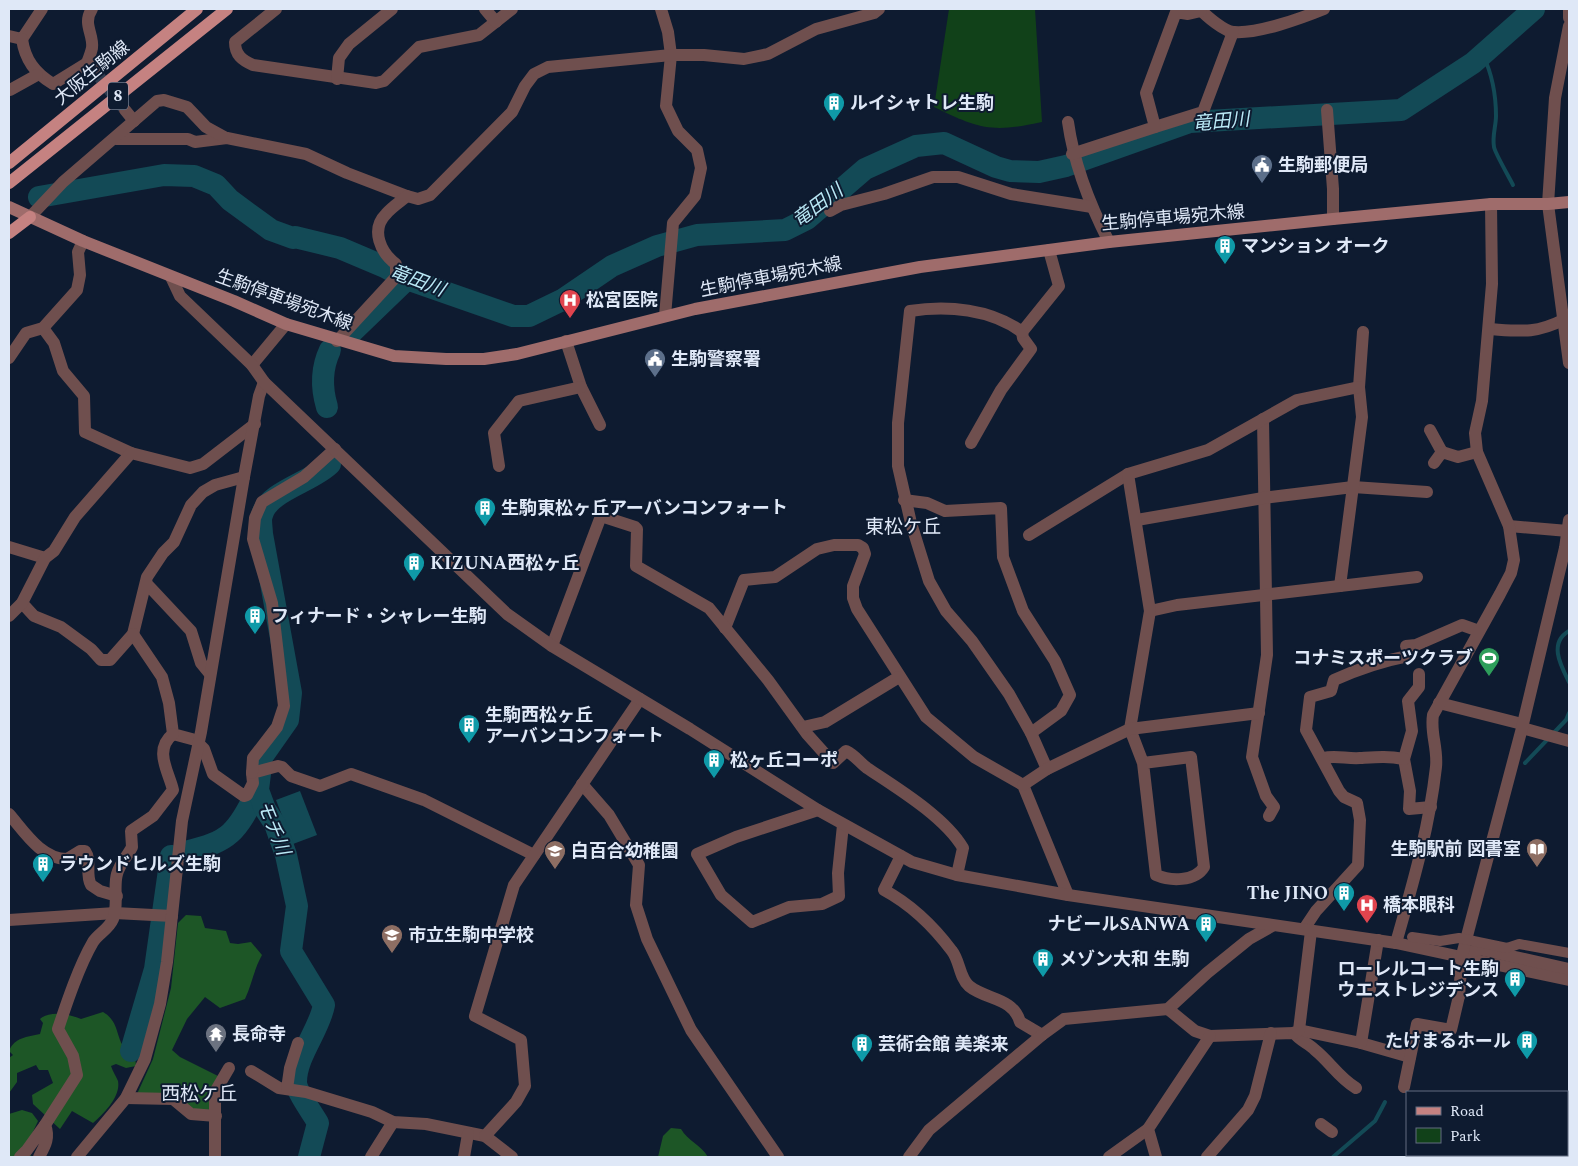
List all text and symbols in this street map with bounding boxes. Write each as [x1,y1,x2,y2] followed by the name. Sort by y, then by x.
[49,34,135,112] street label: 大阪生駒線
[108,82,128,110] road number: 8
[850,90,994,117] place label: ルイシャトレ生駒
[822,91,846,122] building icon: ルイシャトレ生駒
[1191,105,1253,139] water label: 竜田川
[1278,152,1368,179] place label: 生駒郵便局
[1250,153,1274,184] public building icon: 生駒郵便局
[787,176,851,235] water label: 竜田川
[1100,198,1246,238] street label: 生駒停車場宛木線
[1241,233,1390,260] place label: マンション オーク
[1213,234,1237,265] building icon: マンション オーク
[698,250,844,304] street label: 生駒停車場宛木線
[385,257,451,305] water label: 竜田川
[212,263,356,337] street label: 生駒停車場宛木線
[586,287,658,314] place label: 松宮医院
[558,288,582,319] hospital icon: 松宮医院
[671,346,761,373] place label: 生駒警察署
[643,347,667,378] public building icon: 生駒警察署
[501,495,788,522] place label: 生駒東松ヶ丘アーバンコンフォート
[473,496,497,527] building icon: 生駒東松ヶ丘アーバンコンフォート
[865,513,941,542] district label: 東松ケ丘
[430,550,579,577] place label: KIZUNA西松ヶ丘
[402,551,426,582] building icon: KIZUNA西松ヶ丘
[271,603,487,630] place label: フィナード・シャレー生駒
[243,604,267,635] building icon: フィナード・シャレー生駒
[1293,645,1473,672] place label: コナミスポーツクラブ
[1477,646,1501,677] sports icon: コナミスポーツクラブ
[485,702,664,750] place label: 生駒西松ヶ丘 アーバンコンフォート
[457,713,481,744] building icon: 生駒西松ヶ丘 アーバンコンフォート
[730,747,838,774] place label: 松ヶ丘コーポ
[702,748,726,779] building icon: 松ヶ丘コーポ
[249,796,298,862] water label: モチ川
[1391,836,1521,863] place label: 生駒駅前 図書室
[1525,837,1549,868] library icon: 生駒駅前 図書室
[571,838,679,865] place label: 白百合幼稚園
[543,839,567,870] school or university icon: 白百合幼稚園
[59,851,221,878] place label: ラウンドヒルズ生駒
[31,852,55,883] building icon: ラウンドヒルズ生駒
[1247,880,1328,907] place label: The JINO
[1332,881,1356,912] building icon: The JINO
[1383,892,1455,919] place label: 橋本眼科
[1355,893,1379,924] hospital icon: 橋本眼科
[1047,911,1190,938] place label: ナビールSANWA
[1194,912,1218,943] building icon: ナビールSANWA
[408,922,534,949] place label: 市立生駒中学校
[380,923,404,954] school or university icon: 市立生駒中学校
[1059,946,1190,973] place label: メゾン大和 生駒
[1031,947,1055,978] building icon: メゾン大和 生駒
[1337,956,1499,1004] place label: ローレルコート生駒 ウエストレジデンス
[1503,967,1527,998] building icon: ローレルコート生駒 ウエストレジデンス
[232,1021,286,1048] place label: 長命寺
[204,1022,228,1053] temple icon: 長命寺
[1385,1028,1511,1055] place label: たけまるホール
[1515,1029,1539,1060] building icon: たけまるホール
[878,1031,1009,1058] place label: 芸術会館 美楽来
[850,1032,874,1063] building icon: 芸術会館 美楽来
[161,1080,237,1109] district label: 西松ケ丘
[1406,1091,1568,1156] legend
[1450,1100,1484,1123] text: Road
[1450,1125,1481,1148] text: Park

